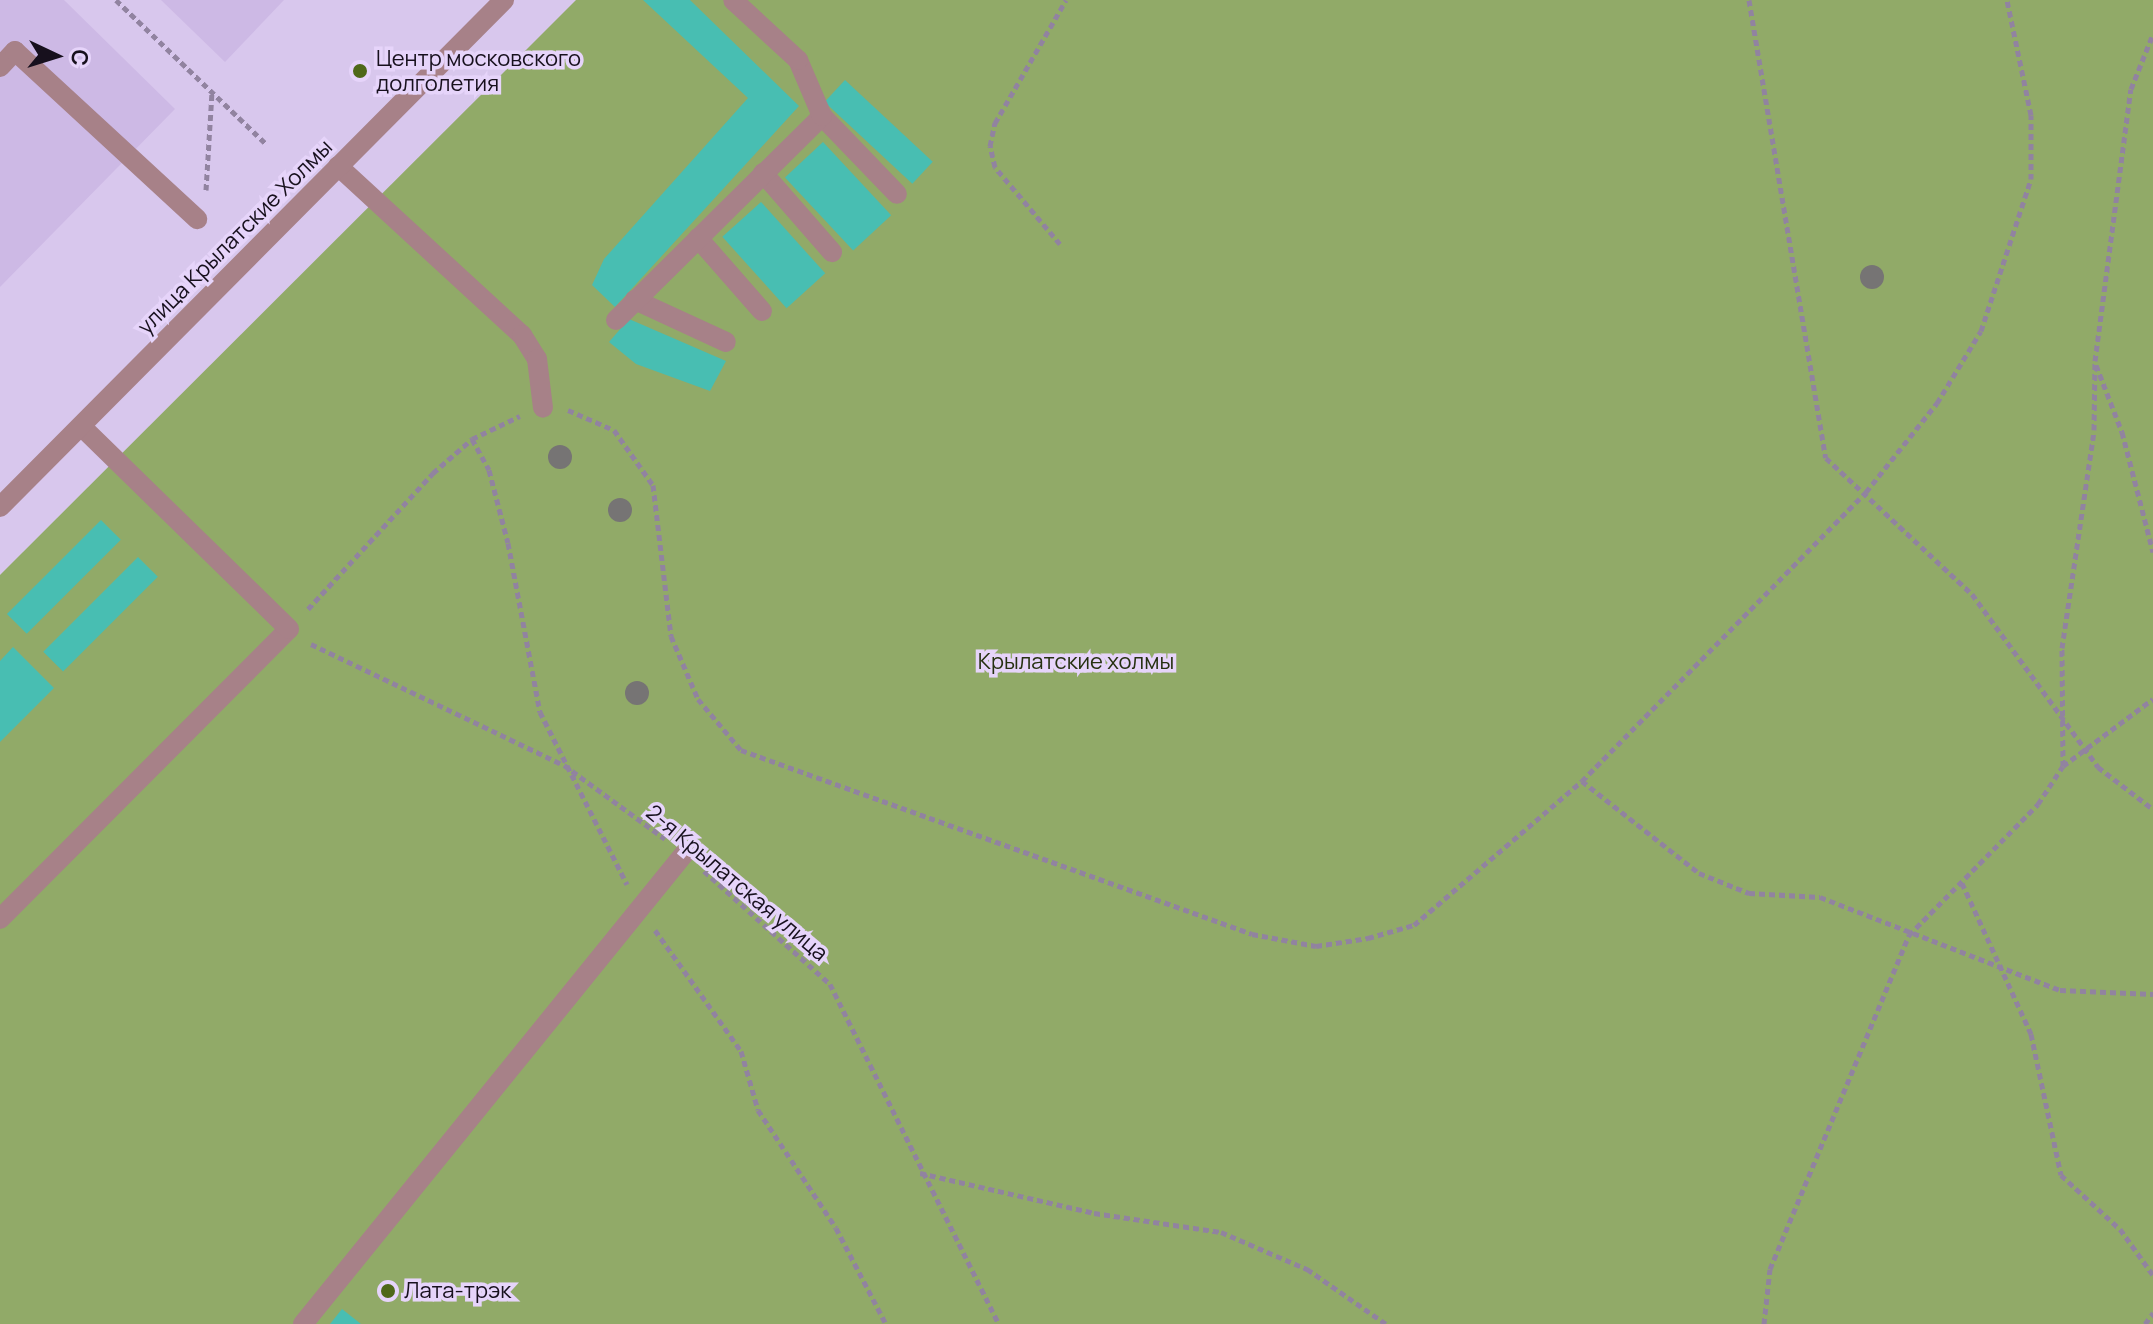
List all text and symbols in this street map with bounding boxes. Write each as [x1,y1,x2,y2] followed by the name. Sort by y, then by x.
[16,16,96,96] north arrow
[376,45,581,96] place label: Центр московского долголетия
[64,49,95,67] text: С
[351,62,369,80] marker: Центр московского долголетия
[132,134,338,340] street label: улица Крылатские Холмы
[978,649,1174,675] park label: Крылатские холмы
[641,799,833,967] street label: 2-я Крылатская улица
[404,1278,511,1304] place label: Лата-трэк
[379,1282,397,1300] marker: Лата-трэк

